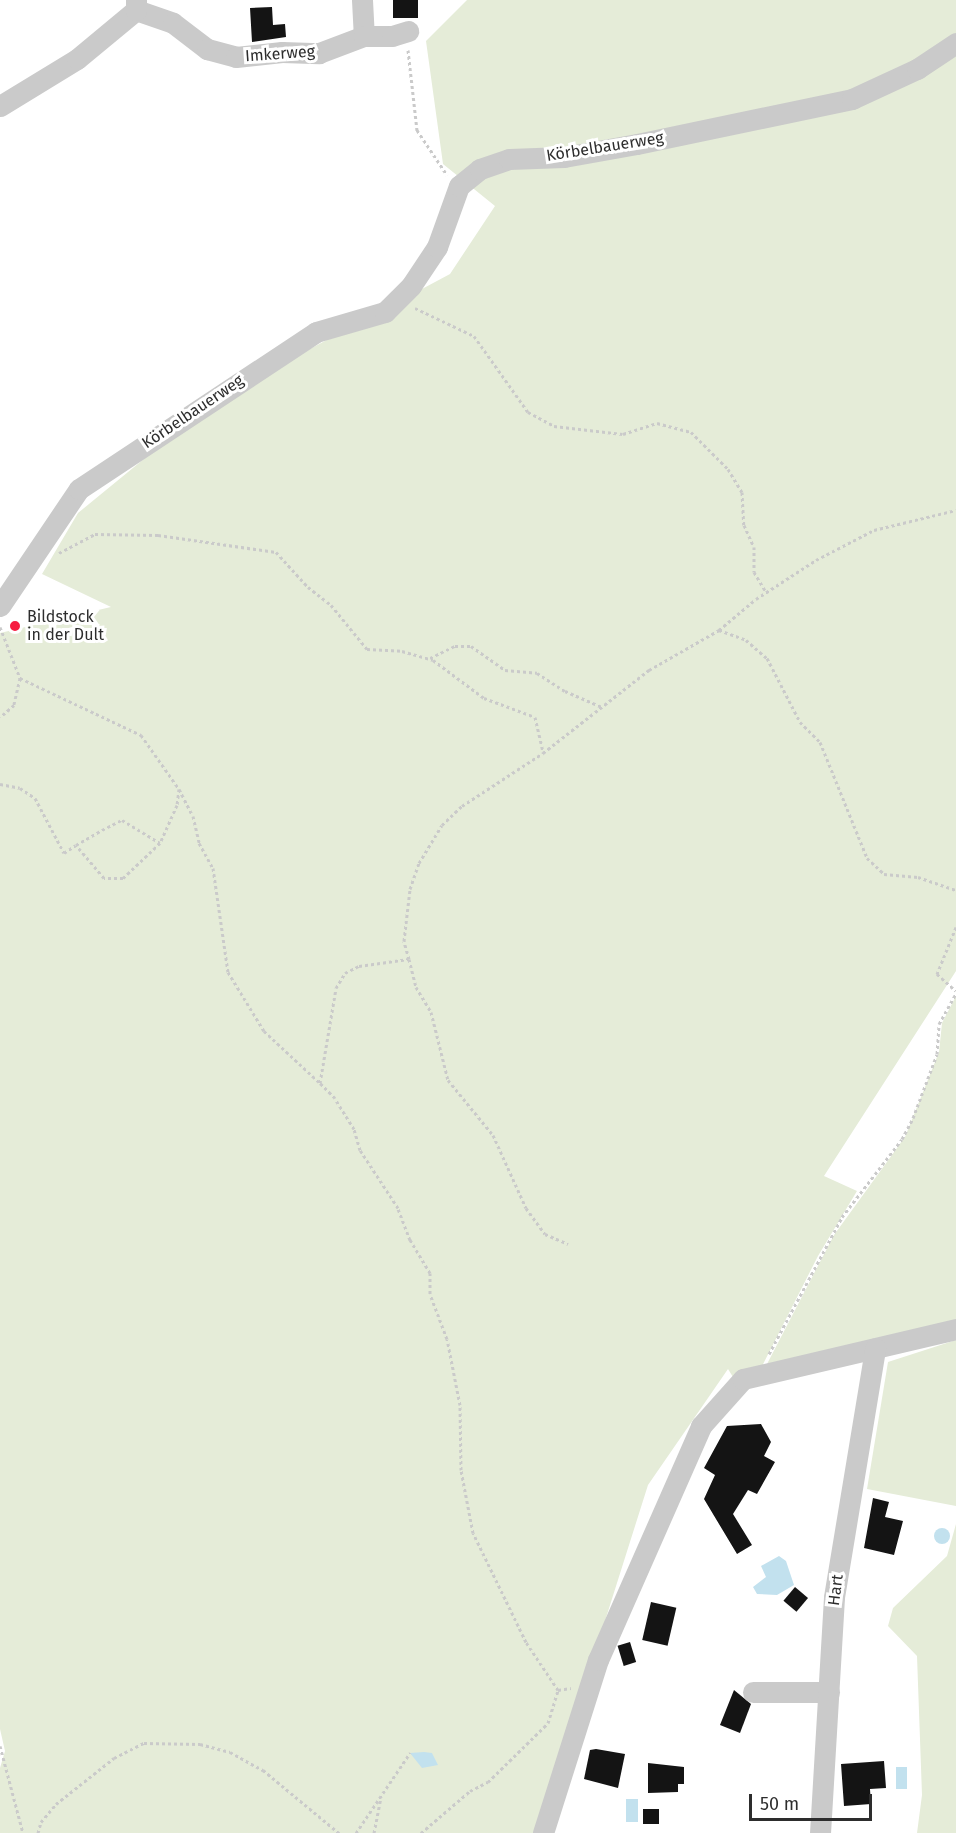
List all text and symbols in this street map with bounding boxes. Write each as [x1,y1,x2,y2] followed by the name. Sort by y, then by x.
[244,42,316,66] street label: Imkerweg
[545,128,665,166] street label: Körbelbauerweg
[139,371,247,453] street label: Körbelbauerweg
[27,607,104,645] place label: Bildstock in der Dult
[8,619,22,633] marker: Bildstock in der Dult
[825,1573,847,1607] street label: Hart
[752,1782,875,1820] scale bar
[760,1793,799,1815] text: 50 m

